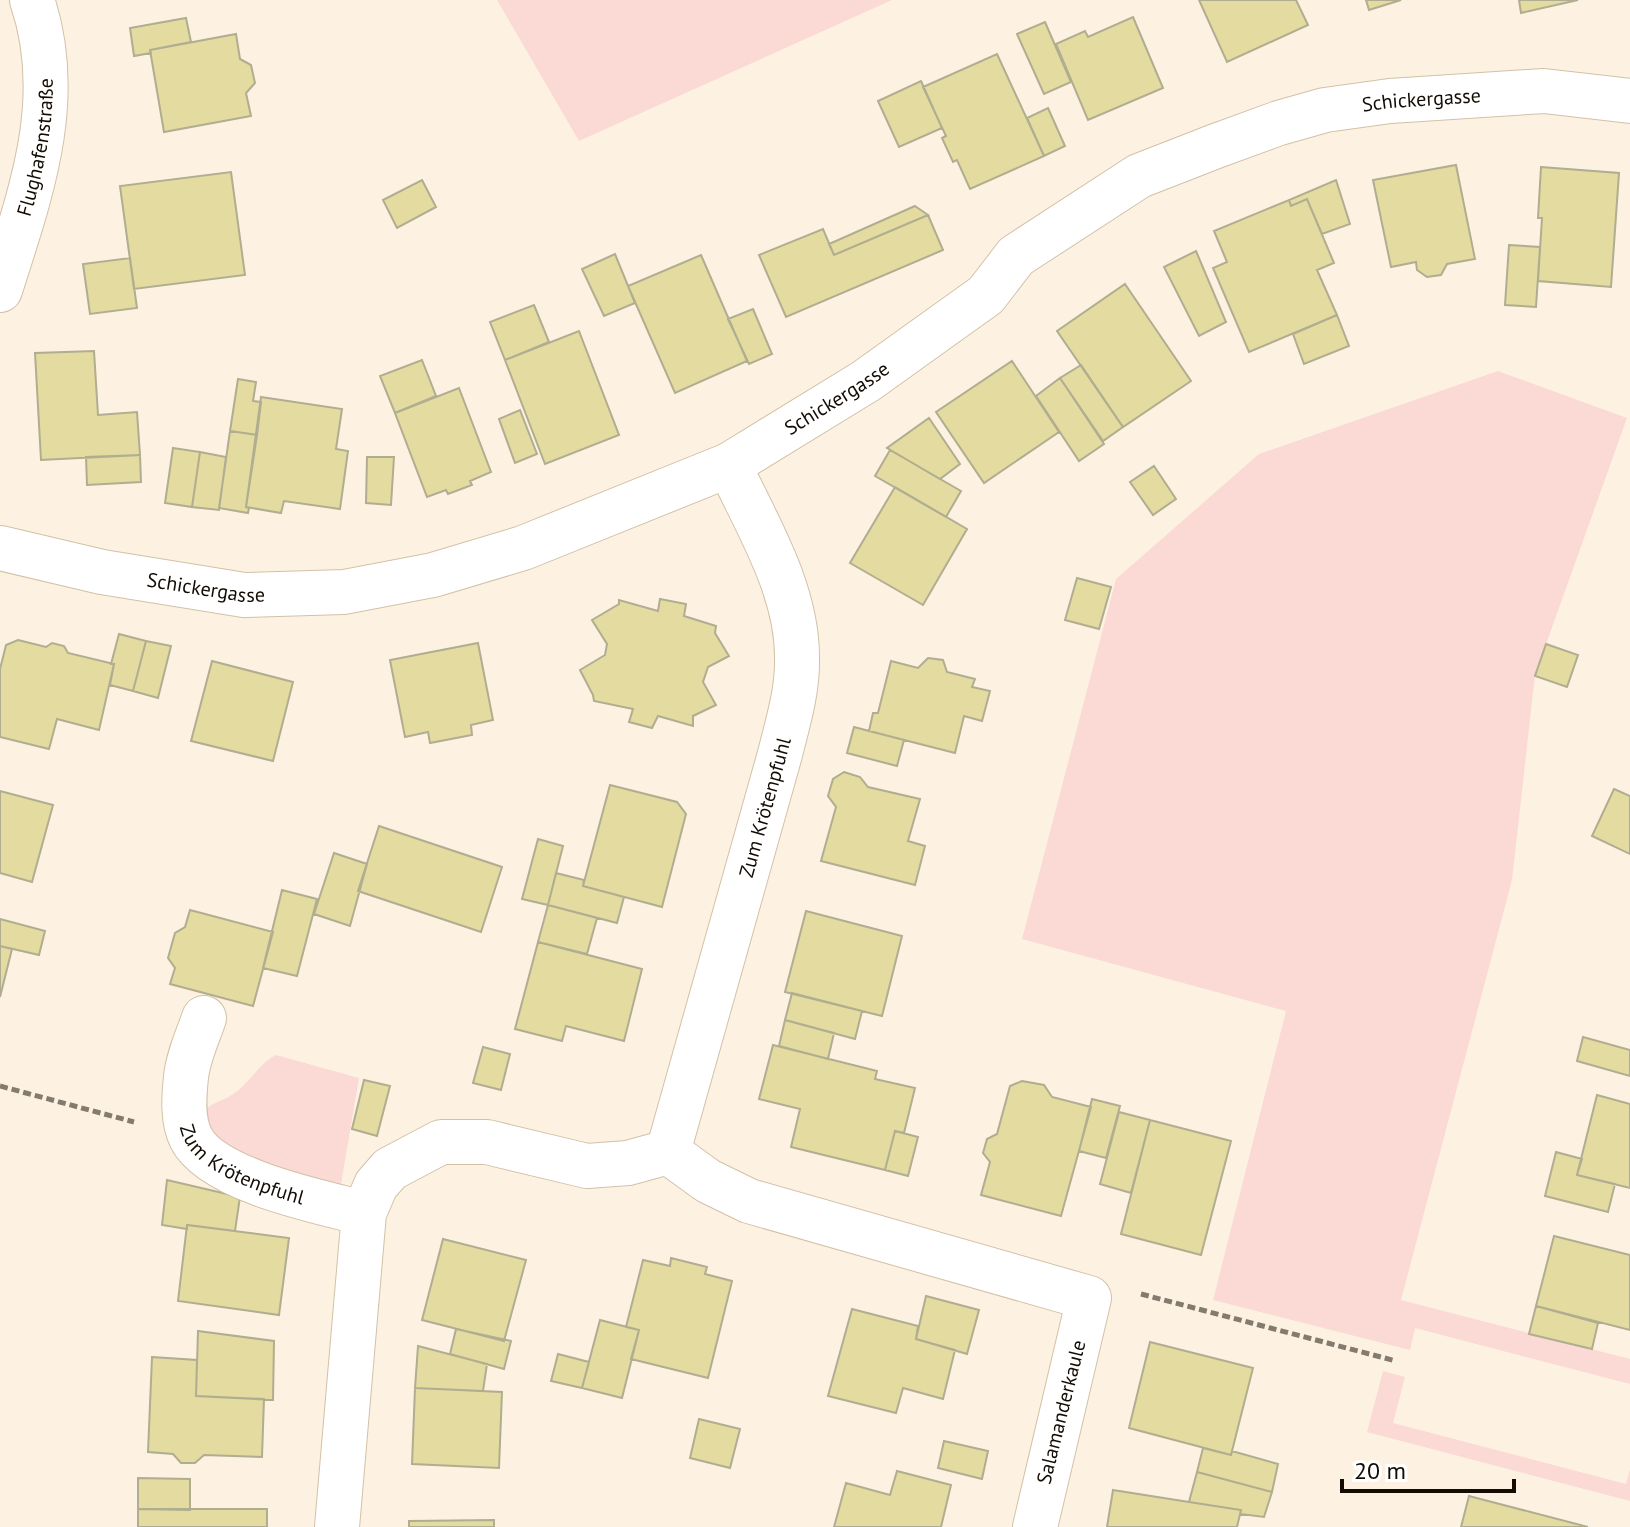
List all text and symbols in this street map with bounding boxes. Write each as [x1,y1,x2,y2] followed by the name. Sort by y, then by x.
[11,78,59,219] street label: Flughafenstraße
[1360,82,1481,118] street label: Schickergasse
[779,356,894,441] street label: Schickergasse
[145,566,265,608] street label: Schickergasse
[733,734,797,880] street label: Zum Krötenpfuhl
[174,1121,307,1210] street label: Zum Krötenpfuhl
[1031,1337,1091,1487] street label: Salamanderkaule
[1342,1443,1514,1493] scale bar
[1354,1455,1406,1486] text: 20 m

